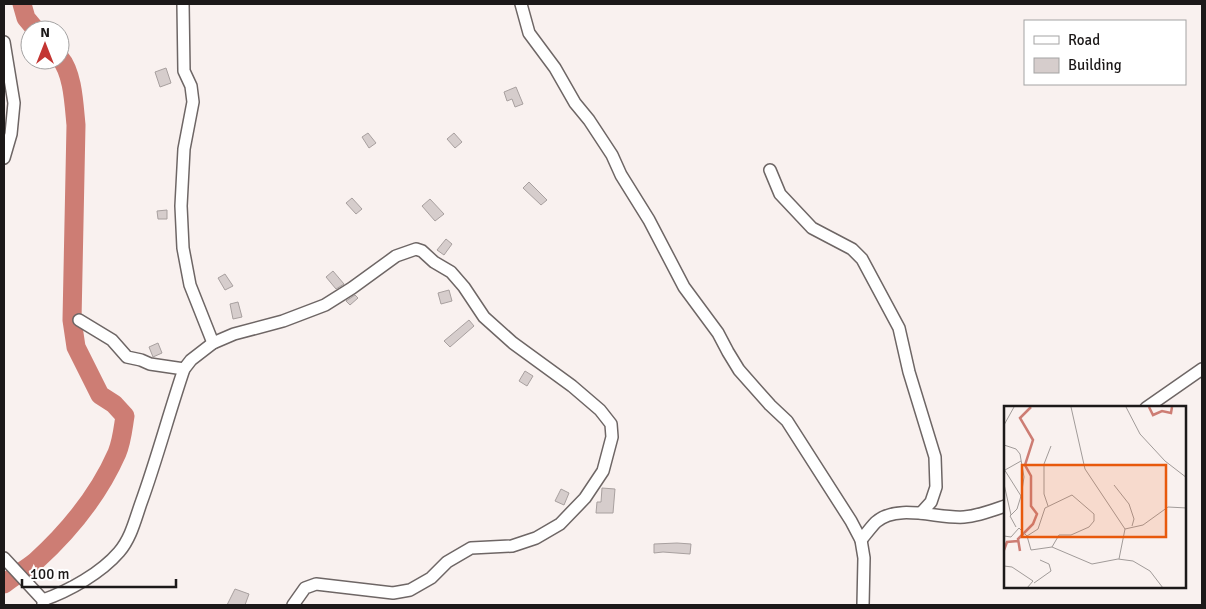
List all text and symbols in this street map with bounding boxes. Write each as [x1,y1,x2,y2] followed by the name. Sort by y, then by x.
[20,20,70,70] north arrow
[1024,20,1186,85] legend
[40,24,50,41] text: N
[1068,31,1100,49] text: Road
[1068,56,1122,74] text: Building
[1004,406,1186,589] inset map
[22,556,176,588] scale bar
[30,565,70,583] text: 100 m

